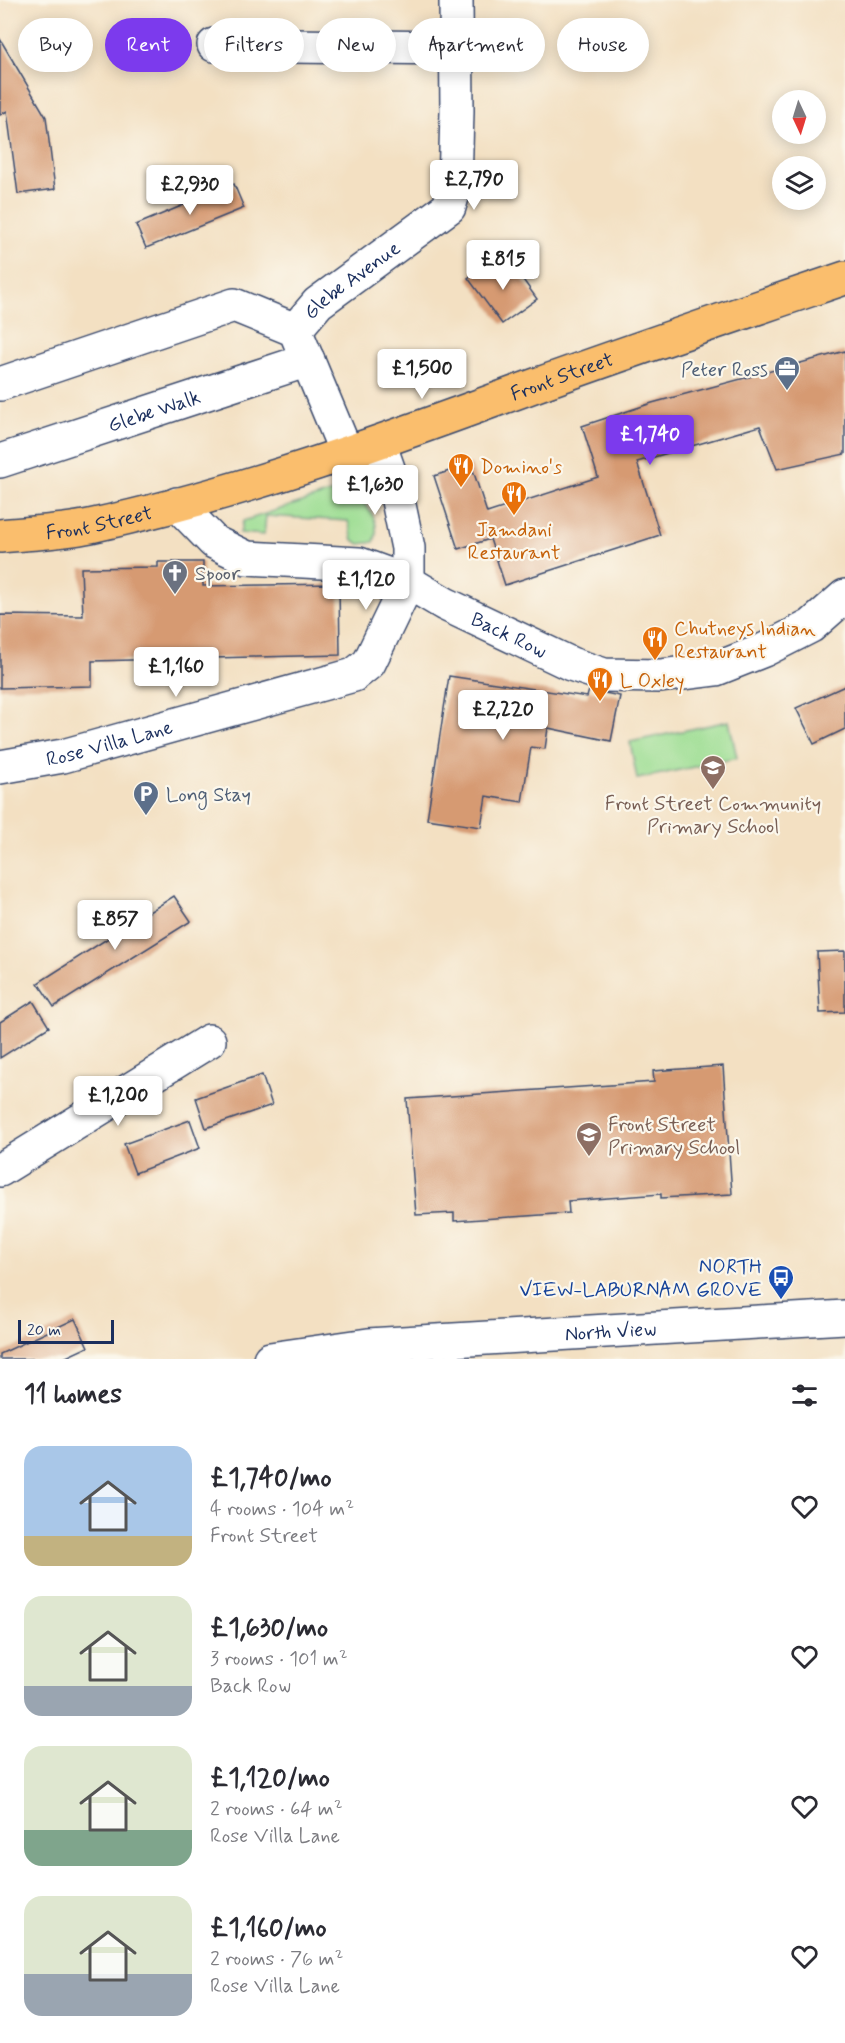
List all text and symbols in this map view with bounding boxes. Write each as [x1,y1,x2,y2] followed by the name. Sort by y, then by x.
[18,18,93,72] chip: Buy
[105,18,192,72] chip: Rent
[204,18,304,72] chip: Filters
[316,18,396,72] chip: New
[408,18,545,72] chip: Apartment
[557,18,649,72] chip: House
[772,90,826,144] north arrow
[772,90,826,210] map controls
[772,156,826,210] button: layers
[425,160,523,211] pin: £2,790
[141,165,239,216] pin: £2,930
[444,166,504,193] text: £2,790
[160,171,220,198] text: £2,930
[298,235,406,326] street label: Glebe Avenue
[467,240,539,291] pin: £815
[480,246,526,273] text: £815
[507,346,617,408] street label: Front Street
[373,349,471,400] pin: £1,500
[772,354,802,392] office icon: Peter Ross
[391,355,453,382] text: £1,500
[681,357,768,384] place label: Peter Ross
[105,384,204,440] street label: Glebe Walk
[601,415,699,466] pin: £1,740
[620,421,680,448] text: £1,740
[446,451,476,489] restaurant icon: Domino's
[480,454,562,481] place label: Domino's
[326,465,424,516] pin: £1,630
[346,471,404,498] text: £1,630
[499,479,529,517] restaurant icon: Jamdani Restaurant
[45,500,155,547] street label: Front Street
[468,517,560,567] place label: Jamdani Restaurant
[160,558,190,596] church icon: Spoor
[317,560,415,611] pin: £1,120
[195,561,241,588] place label: Spoor
[336,566,396,593] text: £1,120
[466,606,551,665] street label: Back Row
[674,616,816,666] place label: Chutneys Indian Restaurant
[640,624,670,662] restaurant icon: Chutneys Indian Restaurant
[127,647,225,698] pin: £1,160
[148,653,204,680] text: £1,160
[585,665,615,703] restaurant icon: L Oxley
[620,668,685,695] place label: L Oxley
[454,690,552,741] pin: £2,220
[472,696,534,723] text: £2,220
[44,714,176,774] street label: Rose Villa Lane
[698,753,728,791] school or university icon: Front Street Community Primary School
[131,779,161,817] parking icon: Long Stay
[166,782,251,810] place label: Long Stay
[605,791,821,841] place label: Front Street Community Primary School
[79,900,151,951] pin: £857
[91,906,139,933] text: £857
[69,1076,167,1127] pin: £1,200
[87,1082,149,1109] text: £1,200
[608,1112,740,1162] place label: Front Street Primary School
[574,1120,604,1158] school or university icon: Front Street Primary School
[519,1254,762,1304] place label: NORTH VIEW-LABURNAM GROVE
[766,1263,796,1301] bus stop icon: NORTH VIEW-LABURNAM GROVE
[564,1316,657,1348] street label: North View
[18,1317,114,1344] scale bar
[27,1320,61,1341] text: 20 m
[24,1378,122,1412] text: 11 homes
[788,1379,821,1412] icon: filters
[210,1462,332,1496] text: £1,740/mo
[72,1470,144,1542] icon: home
[788,1490,821,1523] icon: heart
[210,1496,354,1523] text: 4 rooms · 104 m²
[210,1523,318,1550] text: Front Street
[210,1612,328,1646] text: £1,630/mo
[72,1620,144,1692] icon: home
[788,1640,821,1673] icon: heart
[210,1646,348,1673] text: 3 rooms · 101 m²
[210,1673,291,1700] text: Back Row
[210,1762,330,1796] text: £1,120/mo
[72,1770,144,1842] icon: home
[788,1790,821,1823] icon: heart
[210,1796,343,1823] text: 2 rooms · 64 m²
[210,1823,340,1850] text: Rose Villa Lane
[210,1912,327,1946] text: £1,160/mo
[72,1920,144,1992] icon: home
[788,1940,821,1973] icon: heart
[210,1946,343,1973] text: 2 rooms · 76 m²
[210,1973,340,2000] text: Rose Villa Lane

